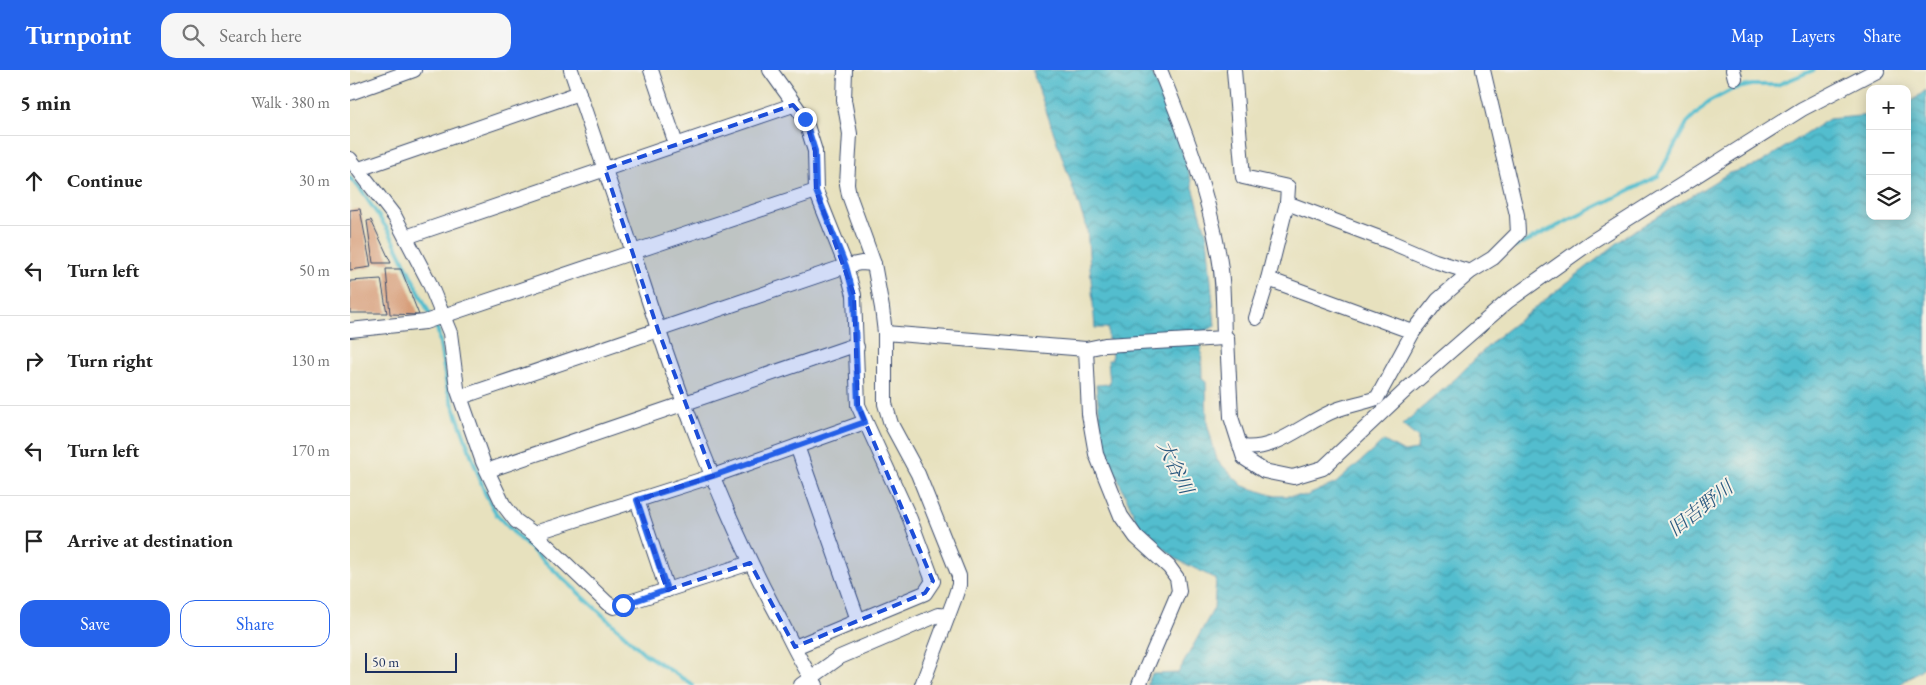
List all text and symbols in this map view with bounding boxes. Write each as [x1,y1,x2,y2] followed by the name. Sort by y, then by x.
[161,13,511,58] search box
[25,20,131,51] text: Turnpoint
[179,21,207,49] icon: search
[219,23,302,48] text: Search here
[1731,24,1763,47] text: Map
[1791,24,1835,47] text: Layers
[1863,24,1901,47] text: Share
[1866,85,1911,220] map controls
[1866,85,1911,130] button: +
[20,89,71,116] text: 5 min
[251,92,330,113] text: Walk · 380 m
[794,108,817,131] route end
[1866,130,1911,175] button: −
[20,167,48,195] icon: ahead
[67,168,142,193] text: Continue
[299,170,330,191] text: 30 m
[1866,175,1911,220] button: layers
[20,257,48,285] icon: left
[67,258,139,283] text: Turn left
[299,260,330,281] text: 50 m
[20,347,48,375] icon: right
[67,348,153,373] text: Turn right
[291,350,330,371] text: 130 m
[1152,436,1200,500] water label: 大谷川
[20,437,48,465] icon: left
[67,438,139,463] text: Turn left
[291,440,330,461] text: 170 m
[1663,474,1740,542] water label: 旧吉野川
[20,527,48,555] icon: arrive
[67,528,233,553] text: Arrive at destination
[612,594,635,617] route start
[20,600,170,647] button: Save
[180,600,330,647] button: Share
[365,650,458,673] scale bar
[372,653,399,671] text: 50 m

